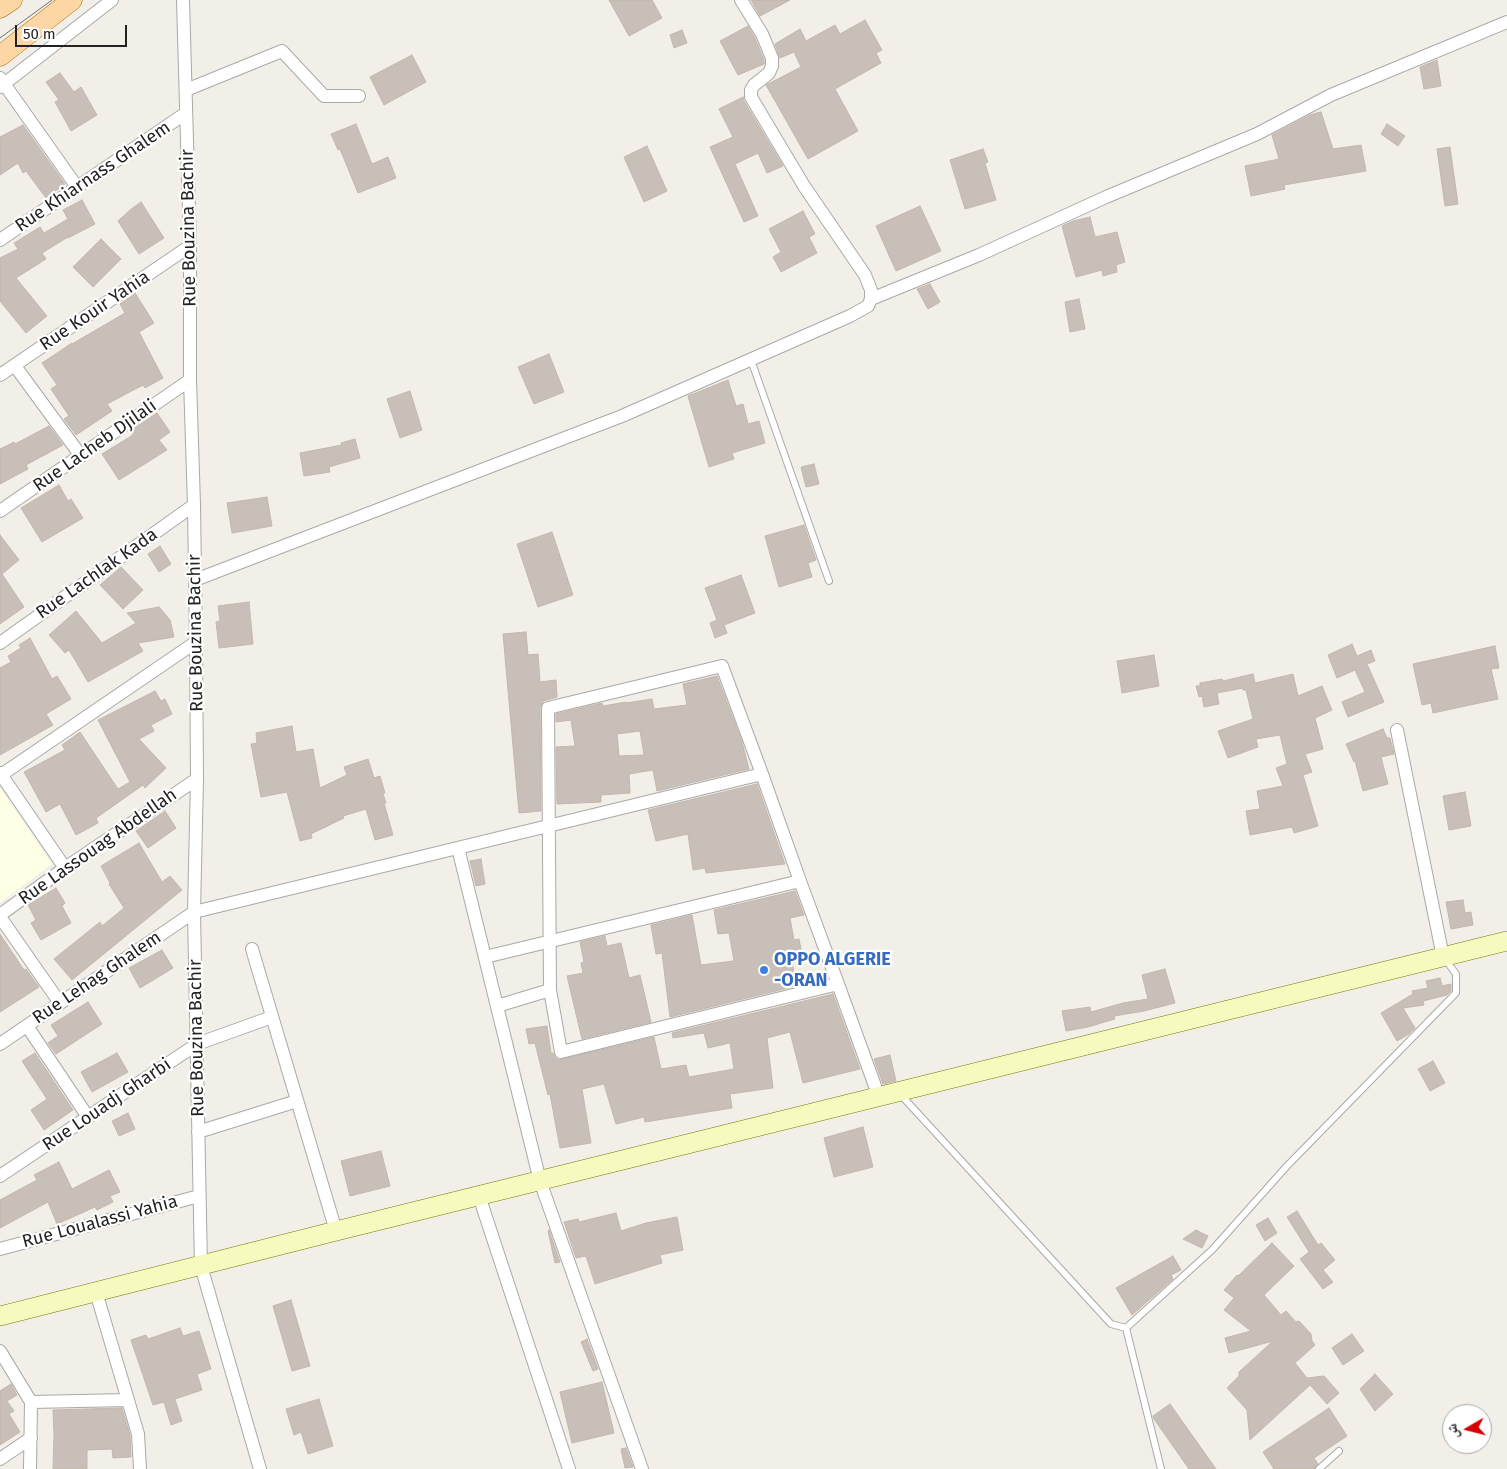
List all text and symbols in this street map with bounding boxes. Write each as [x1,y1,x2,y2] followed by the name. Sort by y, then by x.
[18,15,130,47] scale bar
[23,25,56,43] text: 50 m
[11,117,175,237] street label: Rue Khiarnass Ghalem
[177,149,201,307] street label: Rue Bouzina Bachir
[36,266,154,356] street label: Rue Kouir Yahia
[29,395,161,497] street label: Rue Lacheb Djilali
[32,524,162,624] street label: Rue Lachlak Kada
[184,554,208,712] street label: Rue Bouzina Bachir
[15,784,181,910] street label: Rue Lassouag Abdellah
[29,927,165,1029] street label: Rue Lehag Ghalem
[774,949,891,992] place label: OPPO ALGERIE -ORAN
[185,959,209,1117] street label: Rue Bouzina Bachir
[758,964,770,976] marker: OPPO ALGERIE -ORAN
[39,1054,175,1156] street label: Rue Louadj Gharbi
[20,1191,180,1253] street label: Rue Loualassi Yahia
[1442,1404,1492,1454] north arrow
[1443,1422,1462,1440] text: ش

